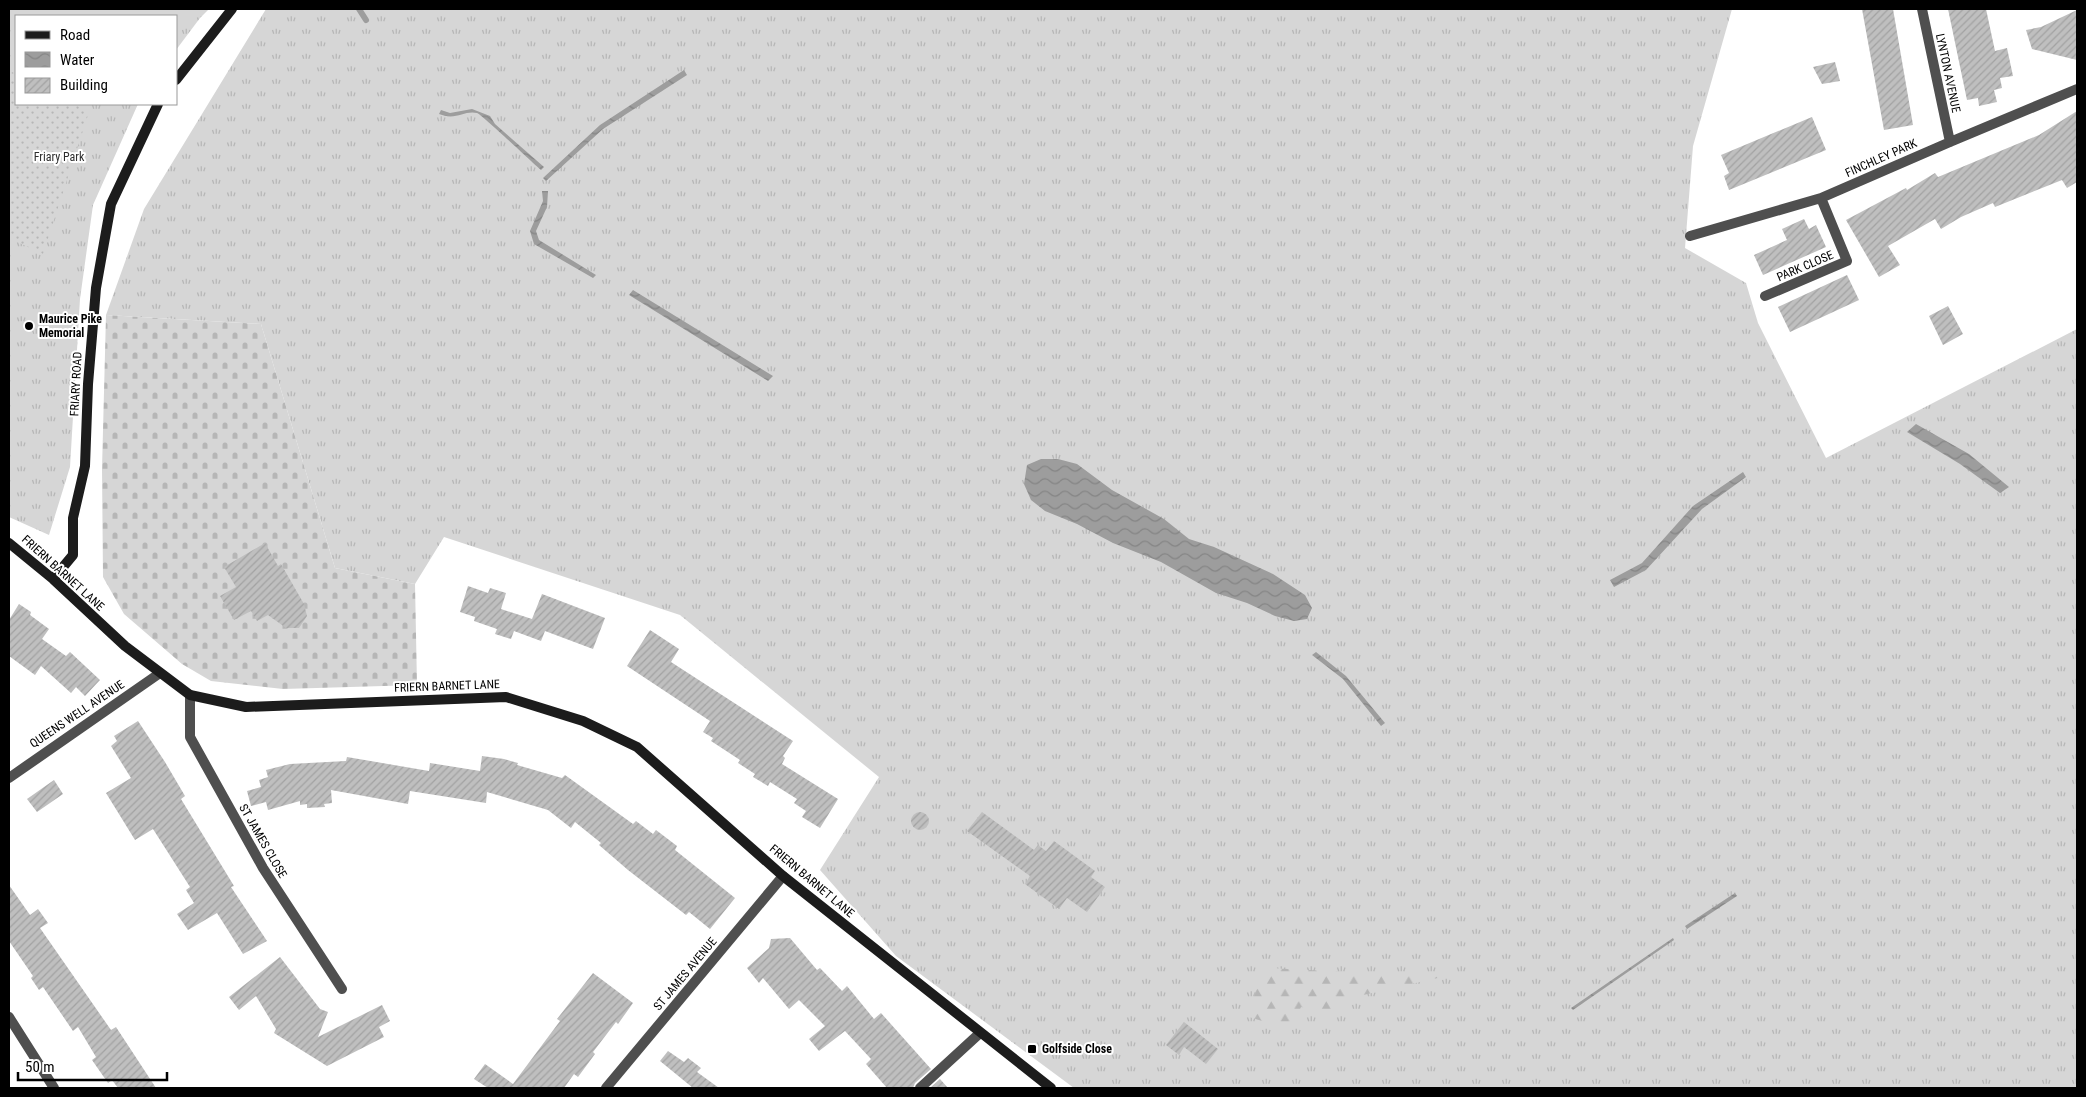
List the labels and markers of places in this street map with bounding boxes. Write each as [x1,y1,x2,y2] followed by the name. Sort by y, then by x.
[39,312,102,340] place label: Maurice Pike Memorial
[23,320,35,332] marker: Maurice Pike Memorial
[1042,1042,1112,1056] place label: Golfside Close
[1026,1043,1038,1055] marker: Golfside Close

